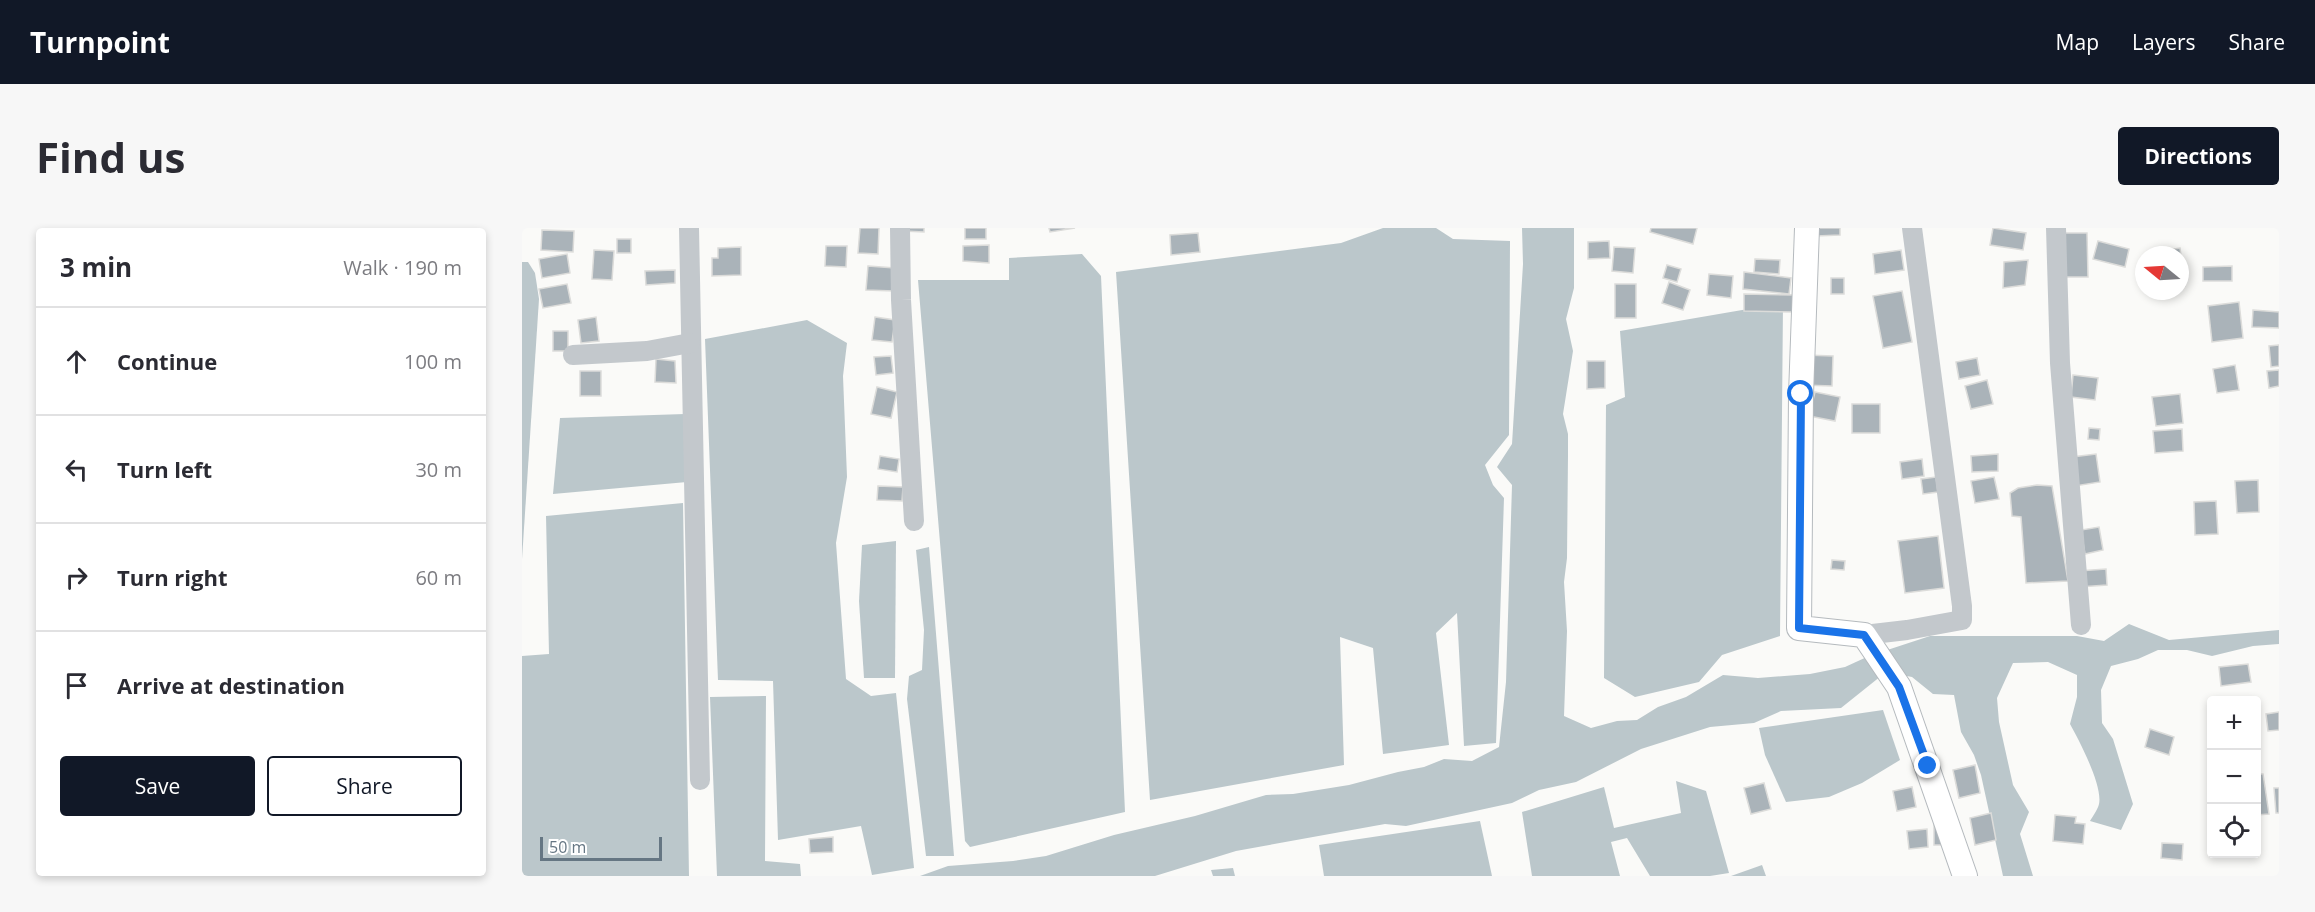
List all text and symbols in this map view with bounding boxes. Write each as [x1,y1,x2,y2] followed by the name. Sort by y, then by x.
[30,23,170,61] text: Turnpoint
[2056,28,2099,56] text: Map
[2132,28,2196,56] text: Layers
[2229,28,2285,56] text: Share
[2118,127,2279,185] button: Directions
[36,128,185,185] text: Find us
[2135,246,2189,300] north arrow
[60,249,132,285] text: 3 min
[343,254,462,281] text: Walk · 190 m
[60,345,93,378] icon: ahead
[117,346,217,376] text: Continue
[404,348,462,375] text: 100 m
[1787,380,1813,406] route start
[60,453,93,486] icon: left
[117,454,212,484] text: Turn left
[415,456,462,483] text: 30 m
[60,561,93,594] icon: right
[117,562,228,592] text: Turn right
[415,564,462,591] text: 60 m
[60,669,93,702] icon: arrive
[117,670,345,700] text: Arrive at destination
[2207,696,2261,858] map controls
[2207,696,2261,750] button: +
[2207,750,2261,804] button: −
[1914,752,1940,778] route end
[60,756,255,816] button: Save
[267,756,462,816] button: Share
[2207,804,2261,858] button: locate
[540,834,662,862] scale bar
[549,836,586,858] text: 50 m

